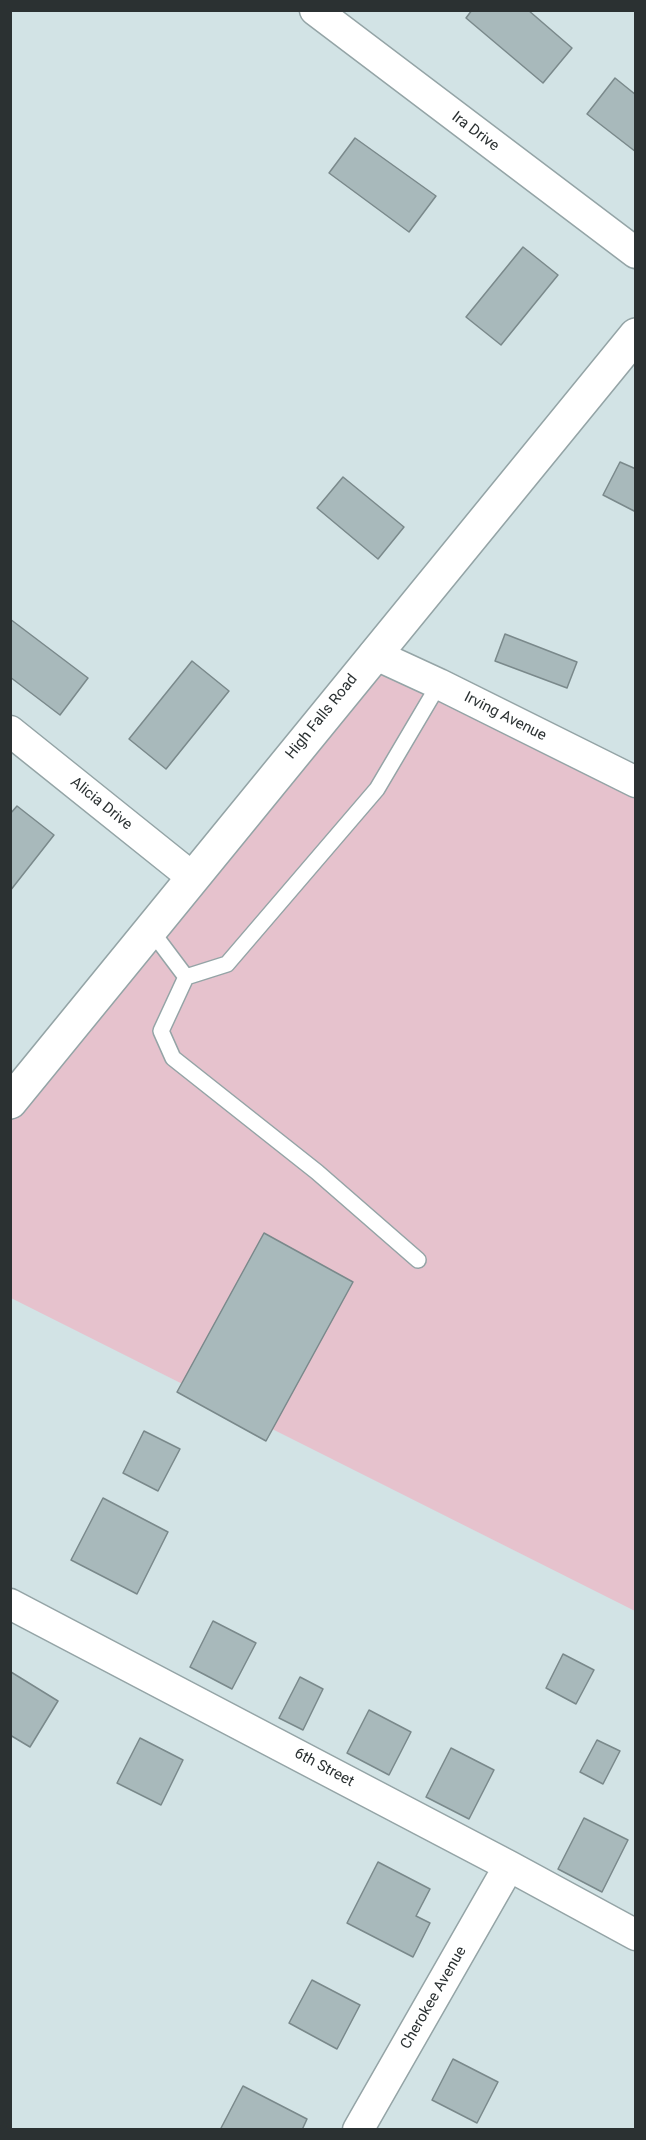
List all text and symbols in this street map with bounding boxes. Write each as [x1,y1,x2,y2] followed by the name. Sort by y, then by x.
[448,108,502,156] street label: Ira Drive
[282,671,362,763] street label: High Falls Road
[461,689,549,745] street label: Irving Avenue
[67,774,135,834] street label: Alicia Drive
[291,1745,357,1791] street label: 6th Street
[397,1943,471,2053] street label: Cherokee Avenue

